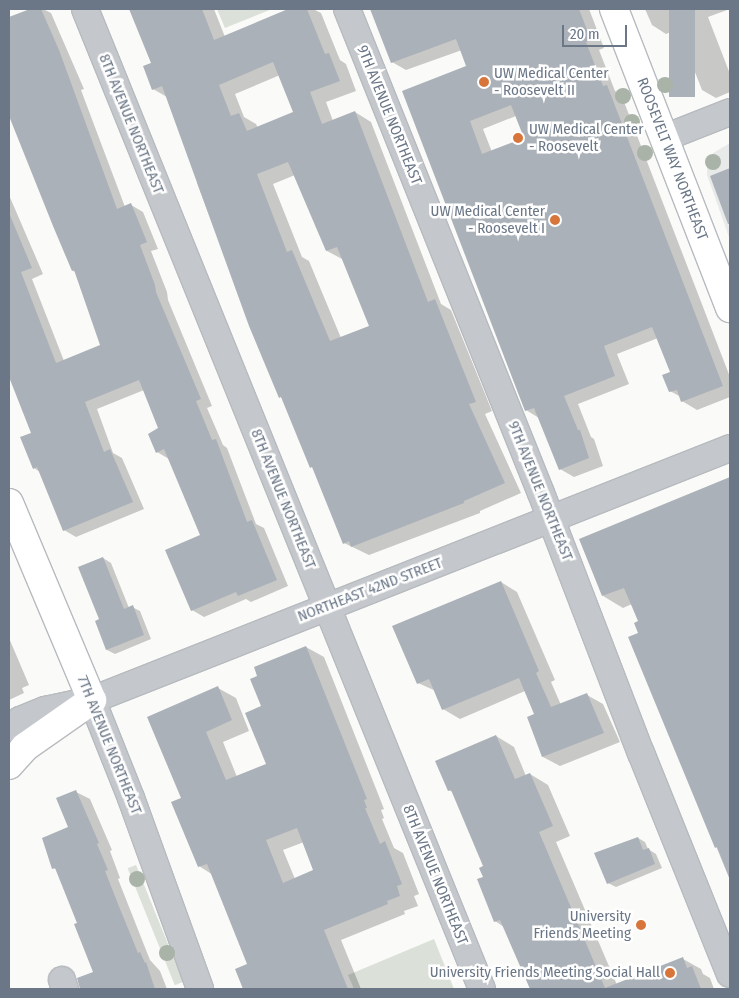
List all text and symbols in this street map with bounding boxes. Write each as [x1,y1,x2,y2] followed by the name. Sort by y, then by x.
[564,15,629,47] scale bar
[570,25,600,43] text: 20 m
[353,43,425,187] street label: 9TH AVENUE NORTHEAST
[95,52,167,196] street label: 8TH AVENUE NORTHEAST
[494,64,608,99] place label: UW Medical Center - Roosevelt II
[633,75,711,243] street label: ROOSEVELT WAY NORTHEAST
[478,76,490,88] marker: UW Medical Center - Roosevelt II
[529,120,643,155] place label: UW Medical Center - Roosevelt
[511,131,525,145] marker: UW Medical Center - Roosevelt
[431,202,545,237] place label: UW Medical Center - Roosevelt I
[549,214,561,226] marker: UW Medical Center - Roosevelt I
[504,419,576,563] street label: 9TH AVENUE NORTHEAST
[247,427,319,571] street label: 8TH AVENUE NORTHEAST
[295,554,445,626] street label: NORTHEAST 42ND STREET
[73,673,145,817] street label: 7TH AVENUE NORTHEAST
[399,803,471,947] street label: 8TH AVENUE NORTHEAST
[534,907,631,942] place label: University Friends Meeting
[635,919,647,931] marker: University Friends Meeting
[430,964,660,982] place label: University Friends Meeting Social Hall
[664,967,676,979] marker: University Friends Meeting Social Hall

